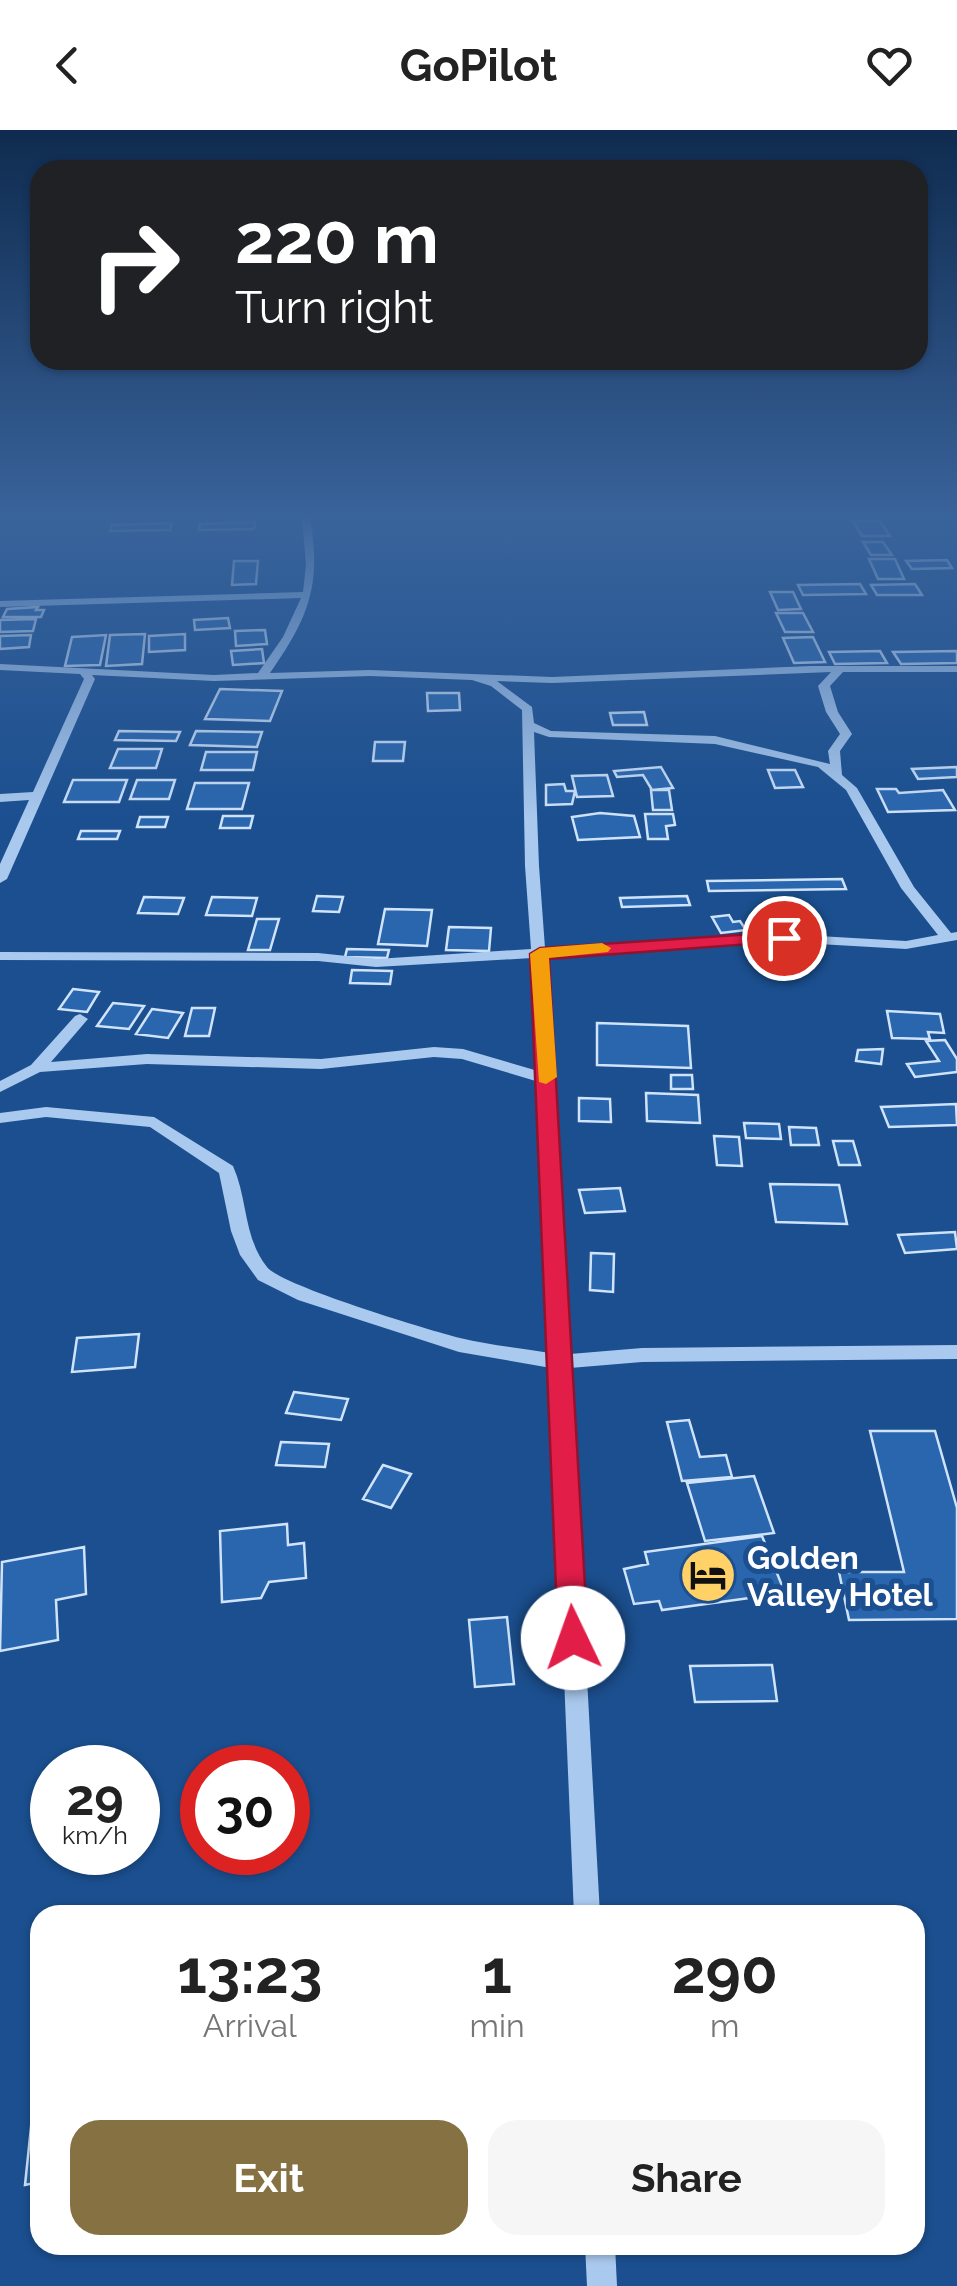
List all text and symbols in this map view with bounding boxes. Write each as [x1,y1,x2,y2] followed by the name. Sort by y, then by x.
[40,38,95,93] icon: back
[862,38,917,93] icon: heart
[400,39,557,92] text: GoPilot
[235,197,439,279] text: 220 m
[70,200,200,330] icon: right
[235,281,433,334] text: Turn right
[742,896,827,981] pin
[757,911,812,966] icon: arrive
[747,1539,934,1613] place label: Golden Valley Hotel
[678,1545,738,1605] hotel icon: Golden Valley Hotel
[521,1586,625,1690] position arrow
[180,1745,310,1875] speed limit sign: 30
[66,1768,124,1827] text: 29
[62,1820,128,1850] text: km/h
[177,1937,322,2007] text: 13:23
[482,1937,512,2007] text: 1
[672,1937,778,2007] text: 290
[203,2007,297,2044] text: Arrival
[470,2007,525,2044] text: min
[710,2007,740,2044] text: m
[70,2120,468,2235] button: Exit
[488,2120,885,2235] button: Share

